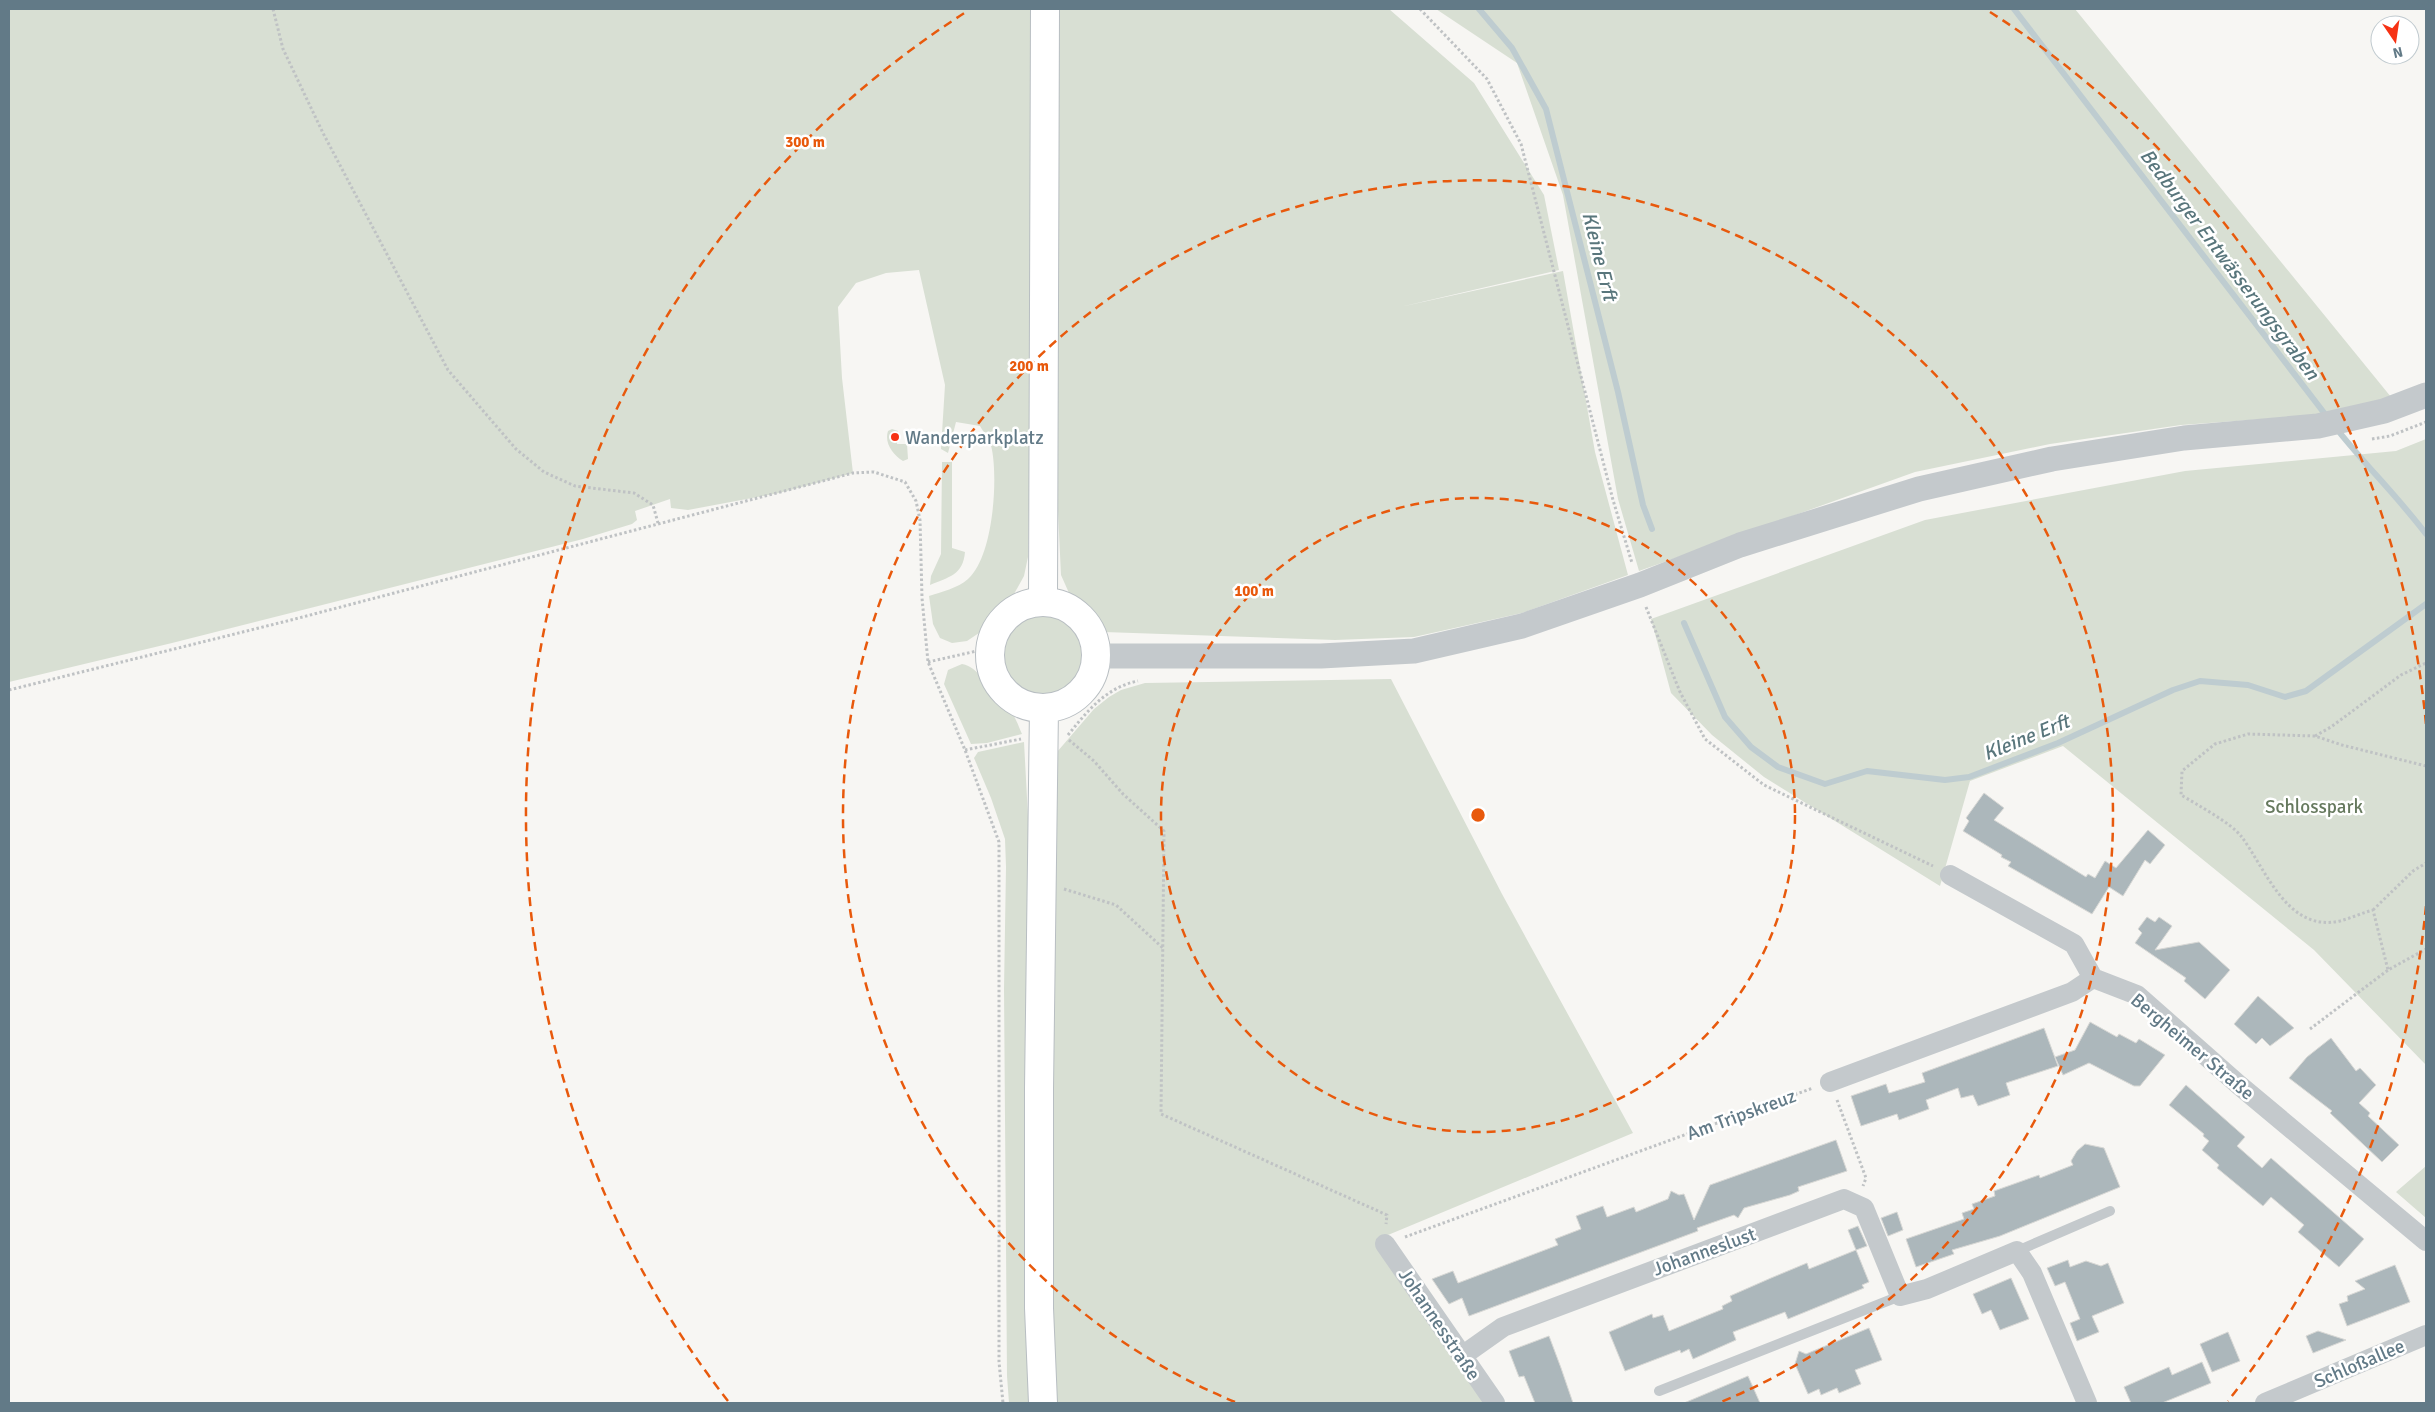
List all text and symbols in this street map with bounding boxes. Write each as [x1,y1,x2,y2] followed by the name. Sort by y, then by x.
[2370,15,2420,65] north arrow
[2391,43,2404,62] text: N
[785,133,825,151] text: 300 m
[2134,144,2325,386] water label: Bedburger Entwässerungsgraben
[1576,209,1623,305] water label: Kleine Erft
[1009,357,1049,375] text: 200 m
[905,426,1044,450] place label: Wanderparkplatz
[889,431,901,443] marker: Wanderparkplatz
[1234,582,1274,600] text: 100 m
[1979,708,2075,766] water label: Kleine Erft
[2265,795,2363,819] park label: Schlosspark
[1469,806,1487,824] centre of rings
[2126,988,2259,1105] street label: Bergheimer Straße
[1683,1084,1799,1146] street label: Am Tripskreuz
[1650,1222,1759,1282] street label: Johanneslust
[1393,1264,1485,1385] street label: Johannesstraße
[2310,1334,2408,1394] street label: Schloßallee

